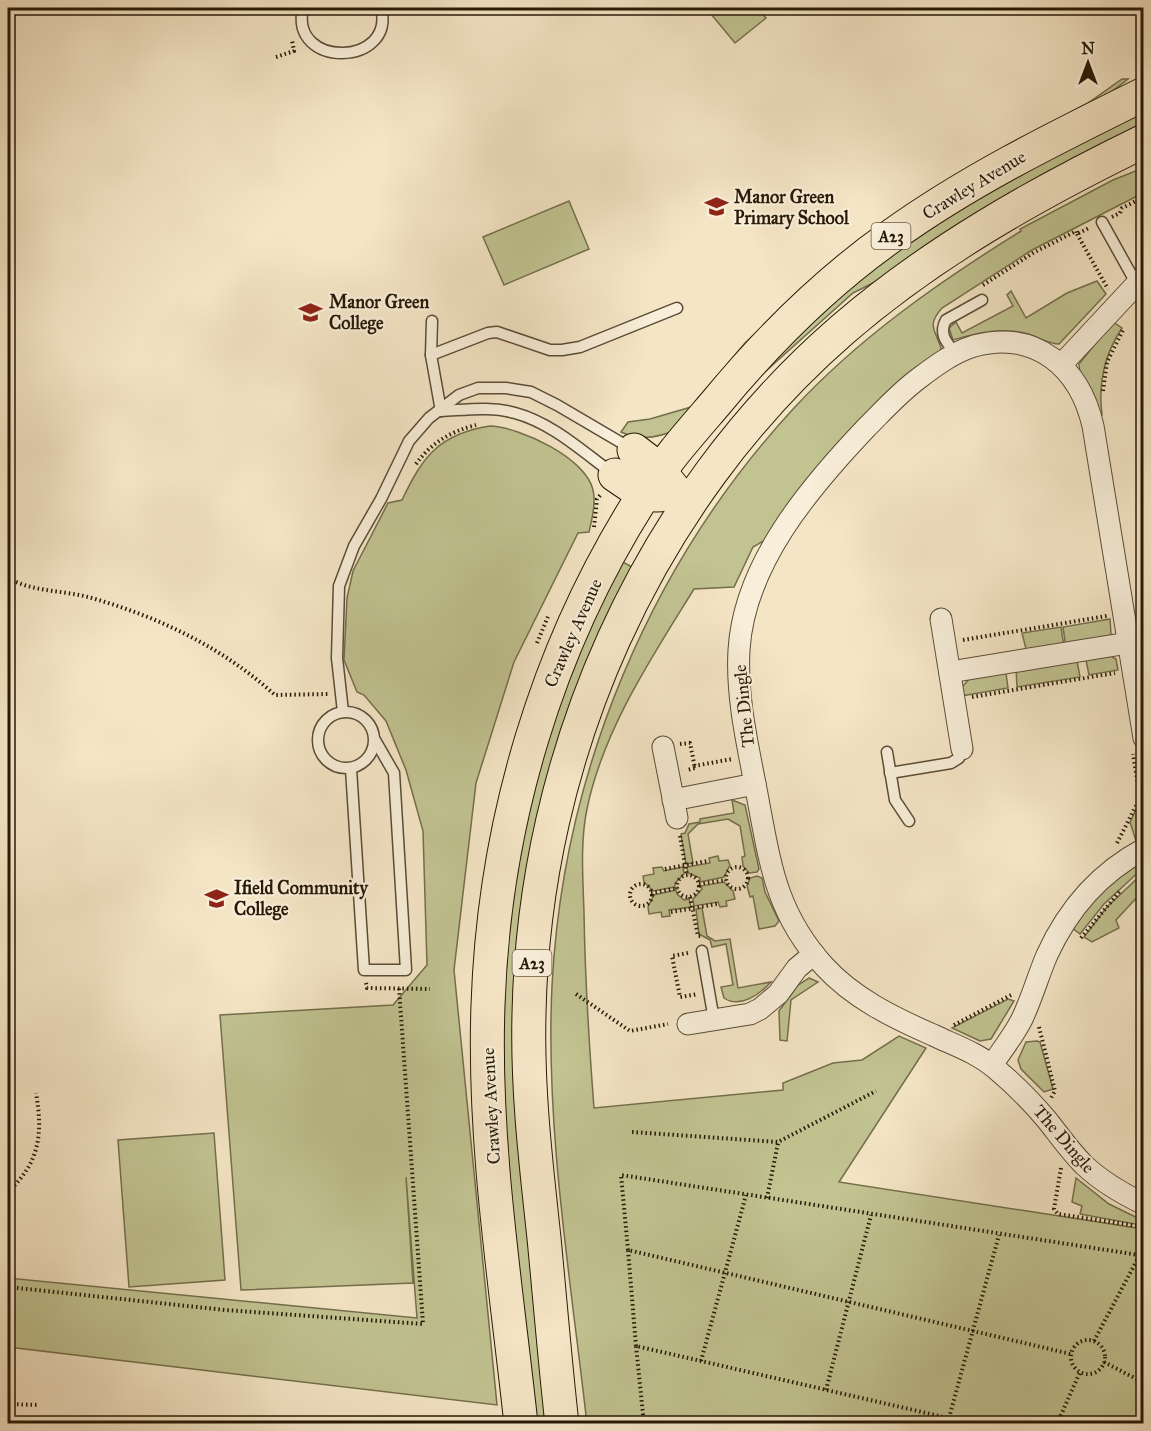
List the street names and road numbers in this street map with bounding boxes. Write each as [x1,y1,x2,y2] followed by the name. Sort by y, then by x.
[918,145,1030,225] street label: Crawley Avenue
[872,223,910,249] road number: A23
[539,575,607,691] street label: Crawley Avenue
[729,663,760,749] street label: The Dingle
[512,950,552,976] road number: A23
[477,1047,505,1165] street label: Crawley Avenue
[1028,1100,1100,1178] street label: The Dingle

